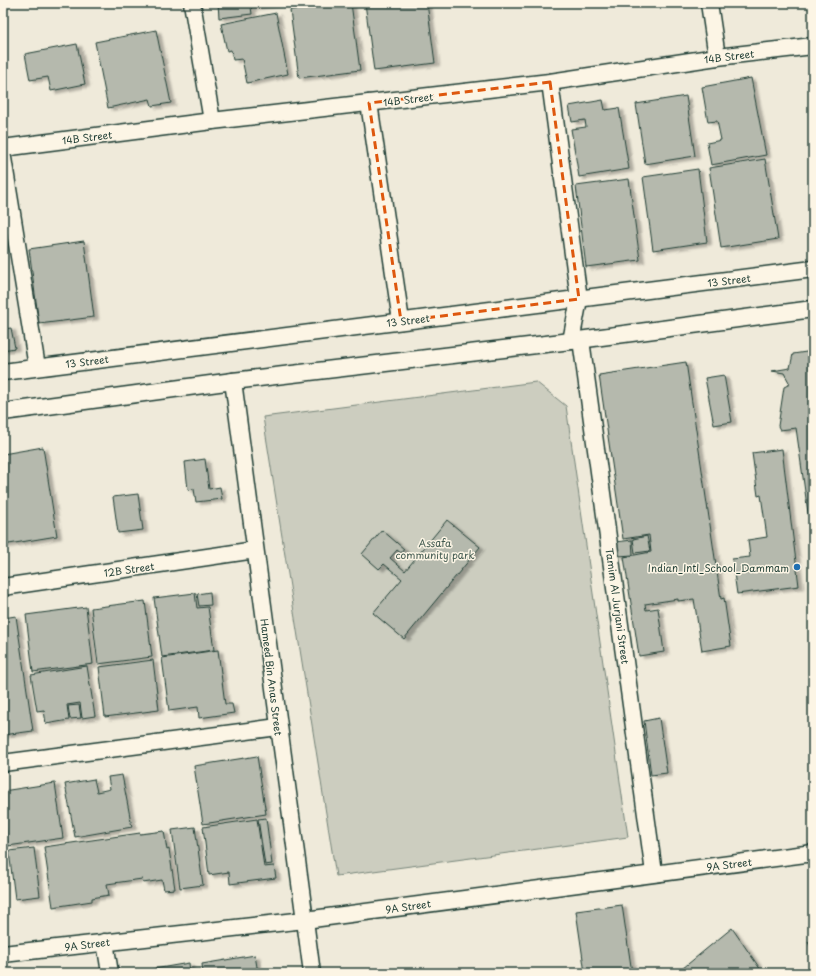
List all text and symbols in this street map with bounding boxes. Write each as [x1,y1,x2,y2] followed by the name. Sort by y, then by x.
[703,45,755,67] street label: 14B Street
[382,88,434,110] street label: 14B Street
[61,126,113,148] street label: 14B Street
[707,270,751,290] street label: 13 Street
[386,310,430,330] street label: 13 Street
[65,351,109,371] street label: 13 Street
[395,535,475,563] park label: Assafa community park
[602,547,634,665] street label: Tamim Al Jurjani Street
[103,558,155,580] street label: 12B Street
[648,560,789,575] place label: Indian_Intl_School_Dammam
[792,562,802,572] marker: Indian_Intl_School_Dammam
[257,617,287,737] street label: Hameed Bin Anas Street
[705,854,753,874] street label: 9A Street
[384,895,432,917] street label: 9A Street
[63,934,111,954] street label: 9A Street

